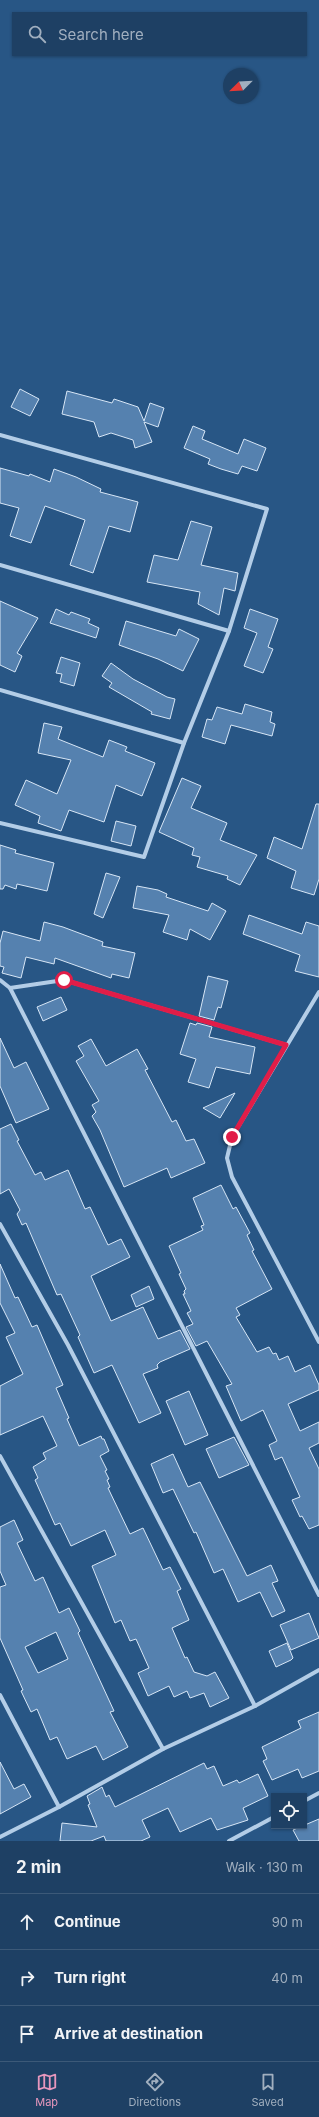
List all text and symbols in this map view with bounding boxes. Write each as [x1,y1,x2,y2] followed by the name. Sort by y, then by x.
[12,12,307,56] search box
[26,23,48,45] icon: search
[58,25,144,44] text: Search here
[223,68,259,104] north arrow
[55,971,73,989] route start
[223,1128,241,1146] route end
[271,1793,307,1829] map controls
[271,1793,307,1829] button: locate
[16,1857,61,1877] text: 2 min
[226,1859,303,1875] text: Walk · 130 m
[16,1911,38,1933] icon: ahead
[54,1912,121,1931] text: Continue
[272,1914,303,1930] text: 90 m
[16,1967,38,1989] icon: right
[54,1968,126,1987] text: Turn right
[271,1970,303,1986] text: 40 m
[16,2023,38,2045] icon: arrive
[54,2024,203,2043] text: Arrive at destination
[35,2071,58,2109] tab: Map
[129,2071,181,2109] tab: Directions
[252,2071,284,2109] tab: Saved

